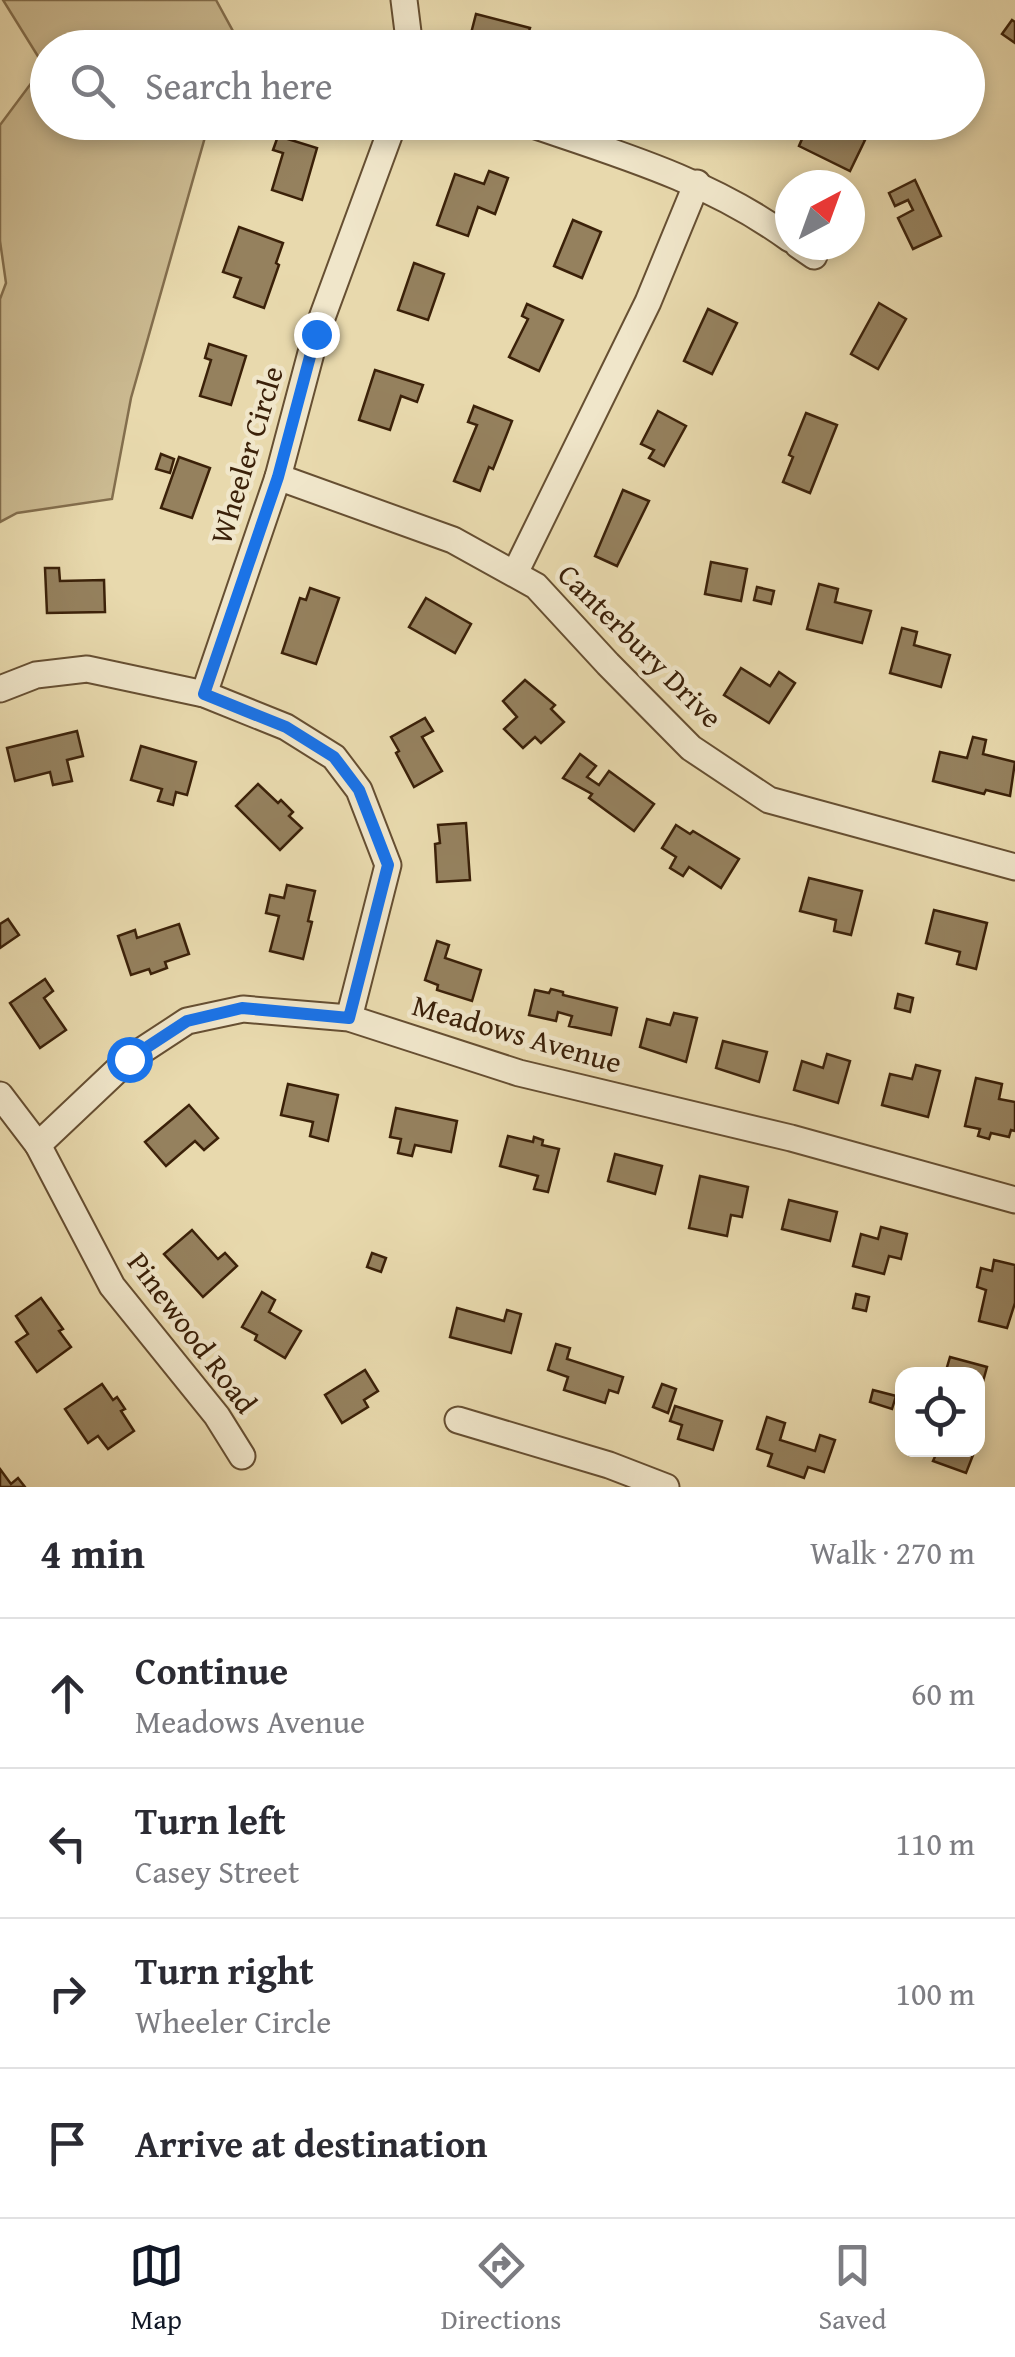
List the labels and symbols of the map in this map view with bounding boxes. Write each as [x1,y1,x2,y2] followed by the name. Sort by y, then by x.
[775,170,865,260] north arrow
[294,312,340,358] route end
[198,360,294,549] street label: Wheeler Circle
[548,553,733,738] street label: Canterbury Drive
[408,982,627,1084] street label: Meadows Avenue
[107,1037,153,1083] route start
[117,1242,268,1422] street label: Pinewood Road

